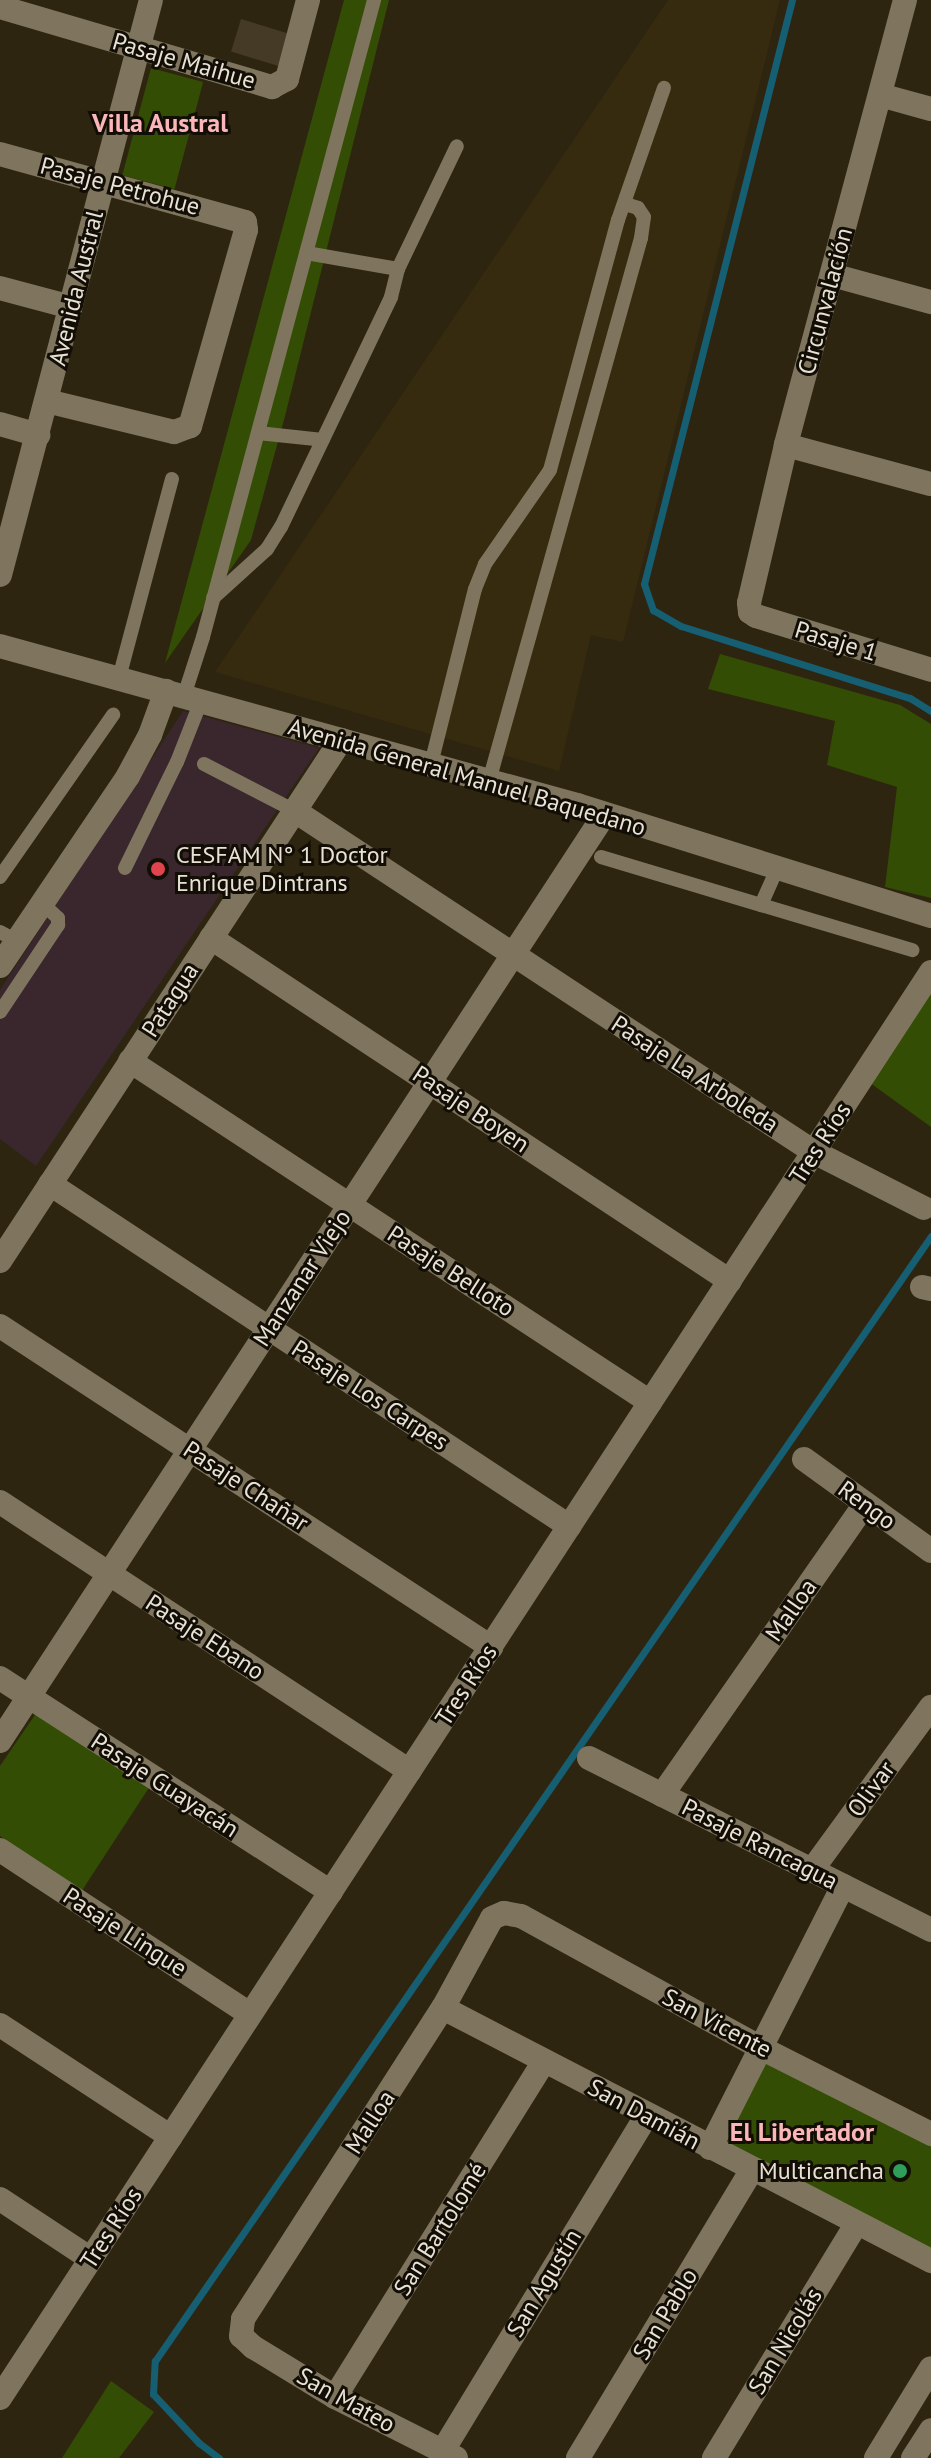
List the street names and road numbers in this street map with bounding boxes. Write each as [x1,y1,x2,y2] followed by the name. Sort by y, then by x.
[109,27,259,95] street label: Pasaje Maihue
[37,151,203,221] street label: Pasaje Petrohue
[43,207,109,369] street label: Avenida Austral
[792,224,858,378] street label: Circunvalación
[791,615,881,667] street label: Pasaje 1
[285,712,649,842] street label: Avenida General Manuel Baquedano
[136,958,204,1042] street label: Patagua
[606,1009,784,1139] street label: Pasaje La Arboleda
[407,1060,535,1158] street label: Pasaje Boyen
[783,1097,857,1189] street label: Tres Ríos
[247,1204,357,1352] street label: Manzanar Viejo
[382,1219,520,1323] street label: Pasaje Belloto
[286,1334,454,1456] street label: Pasaje Los Carpes
[178,1435,314,1537] street label: Pasaje Chañar
[833,1474,901,1536] street label: Rengo
[759,1573,823,1647] street label: Malloa
[140,1588,270,1686] street label: Pasaje Ebano
[429,1639,503,1731] street label: Tres Ríos
[86,1727,244,1843] street label: Pasaje Guayacán
[841,1756,901,1822] street label: Olivar
[677,1792,843,1896] street label: Pasaje Rancagua
[58,1881,192,1983] street label: Pasaje Lingue
[657,1982,777,2064] street label: San Vicente
[583,2072,705,2156] street label: San Damián
[339,2085,401,2159] street label: Malloa
[388,2157,492,2301] street label: San Bartolomé
[74,2182,148,2274] street label: Tres Ríos
[500,2223,588,2343] street label: San Agustín
[627,2263,703,2365] street label: San Pablo
[742,2283,828,2399] street label: San Nicolás
[292,2361,400,2439] street label: San Mateo

